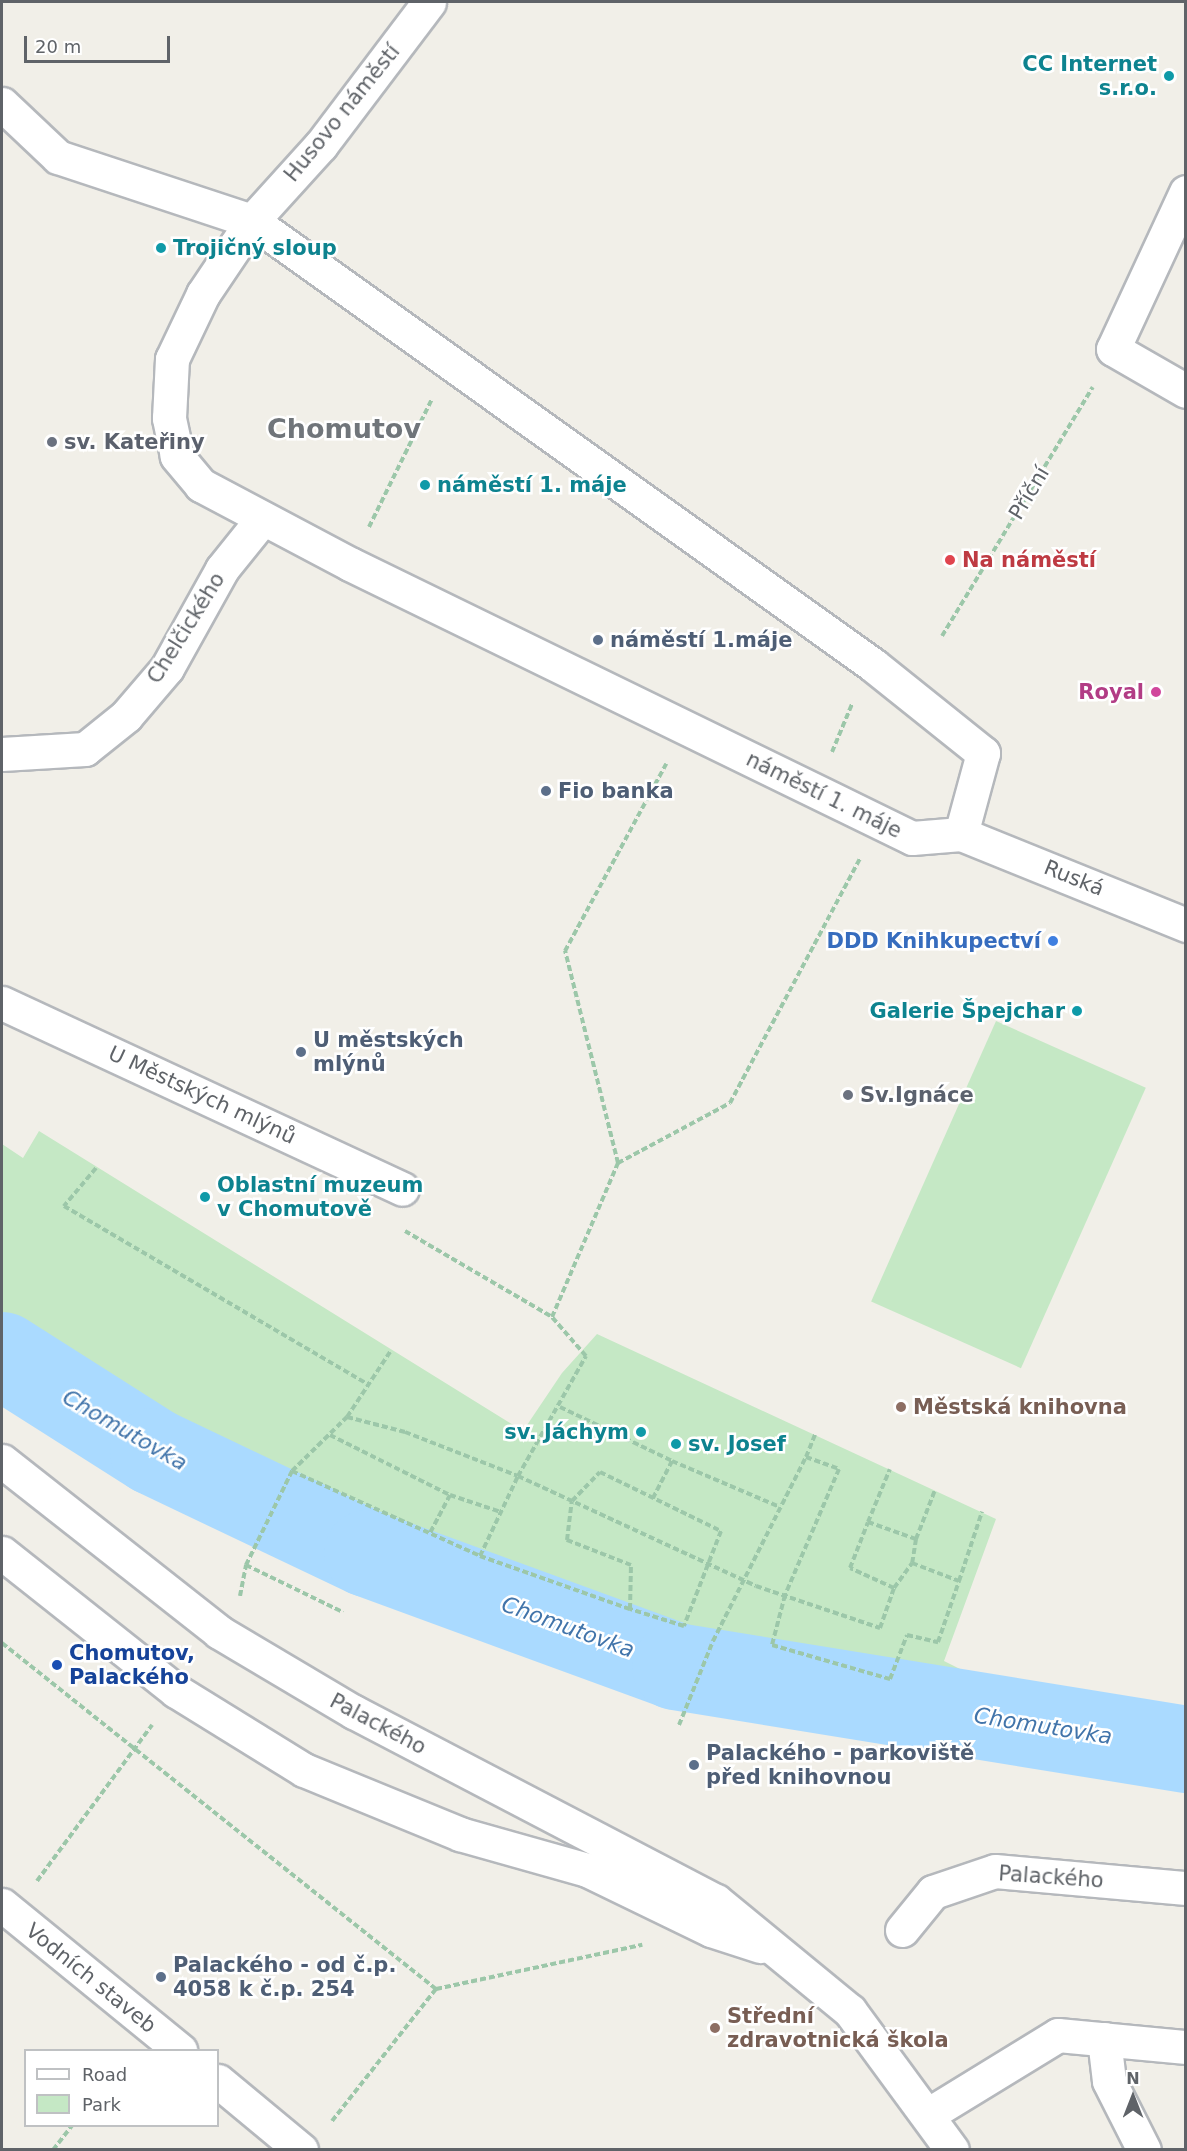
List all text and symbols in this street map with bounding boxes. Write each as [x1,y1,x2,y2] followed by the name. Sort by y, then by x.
[27,24,172,62] scale bar
[35,36,81,57] text: 20 m
[279,39,405,187] street label: Husovo náměstí
[1022,51,1157,101] place label: CC Internet s.r.o.
[1162,69,1176,83] marker: CC Internet s.r.o.
[173,235,337,261] place label: Trojičný sloup
[154,241,168,255] marker: Trojičný sloup
[267,413,421,445] district label: Chomutov
[64,429,205,455] place label: sv. Kateřiny
[45,435,59,449] marker: sv. Kateřiny
[1003,462,1055,524] street label: Příční
[437,472,627,498] place label: náměstí 1. máje
[418,478,432,492] marker: náměstí 1. máje
[962,547,1096,573] place label: Na náměstí
[943,553,957,567] marker: Na náměstí
[142,568,230,688] street label: Chelčického
[610,627,792,653] place label: náměstí 1.máje
[591,633,605,647] marker: náměstí 1.máje
[1078,679,1144,705] place label: Royal
[1149,685,1163,699] marker: Royal
[742,746,906,844] street label: náměstí 1. máje
[558,778,674,804] place label: Fio banka
[539,784,553,798] marker: Fio banka
[1040,855,1108,901] street label: Ruská
[826,928,1041,954] place label: DDD Knihkupectví
[1046,934,1060,948] marker: DDD Knihkupectví
[870,998,1065,1024] place label: Galerie Špejchar
[1070,1004,1084,1018] marker: Galerie Špejchar
[313,1027,464,1077] place label: U městských mlýnů
[104,1040,300,1150] street label: U Městských mlýnů
[294,1045,308,1059] marker: U městských mlýnů
[860,1082,974,1108] place label: Sv.Ignáce
[841,1088,855,1102] marker: Sv.Ignáce
[217,1172,423,1222] place label: Oblastní muzeum v Chomutově
[198,1190,212,1204] marker: Oblastní muzeum v Chomutově
[58,1384,192,1476] water label: Chomutovka
[913,1394,1127,1420] place label: Městská knihovna
[894,1400,908,1414] marker: Městská knihovna
[504,1419,629,1445] place label: sv. Jáchym
[634,1425,648,1439] marker: sv. Jáchym
[688,1431,786,1457] place label: sv. Josef
[669,1437,683,1451] marker: sv. Josef
[498,1591,638,1663] water label: Chomutovka
[69,1640,195,1690] place label: Chomutov, Palackého
[50,1658,64,1672] marker: Chomutov, Palackého
[326,1688,430,1760] street label: Palackého
[972,1702,1114,1750] water label: Chomutovka
[706,1740,974,1790] place label: Palackého - parkoviště před knihovnou
[687,1758,701,1772] marker: Palackého - parkoviště před knihovnou
[998,1861,1104,1893] street label: Palackého
[21,1918,161,2038] street label: Vodních staveb
[173,1952,396,2002] place label: Palackého - od č.p. 4058 k č.p. 254
[154,1970,168,1984] marker: Palackého - od č.p. 4058 k č.p. 254
[727,2003,949,2053] place label: Střední zdravotnická škola
[708,2021,722,2035] marker: Střední zdravotnická škola
[24,2049,219,2127] legend
[82,2064,127,2085] text: Road
[1103,2067,1163,2127] north arrow
[1126,2069,1140,2088] text: N
[82,2094,121,2115] text: Park

